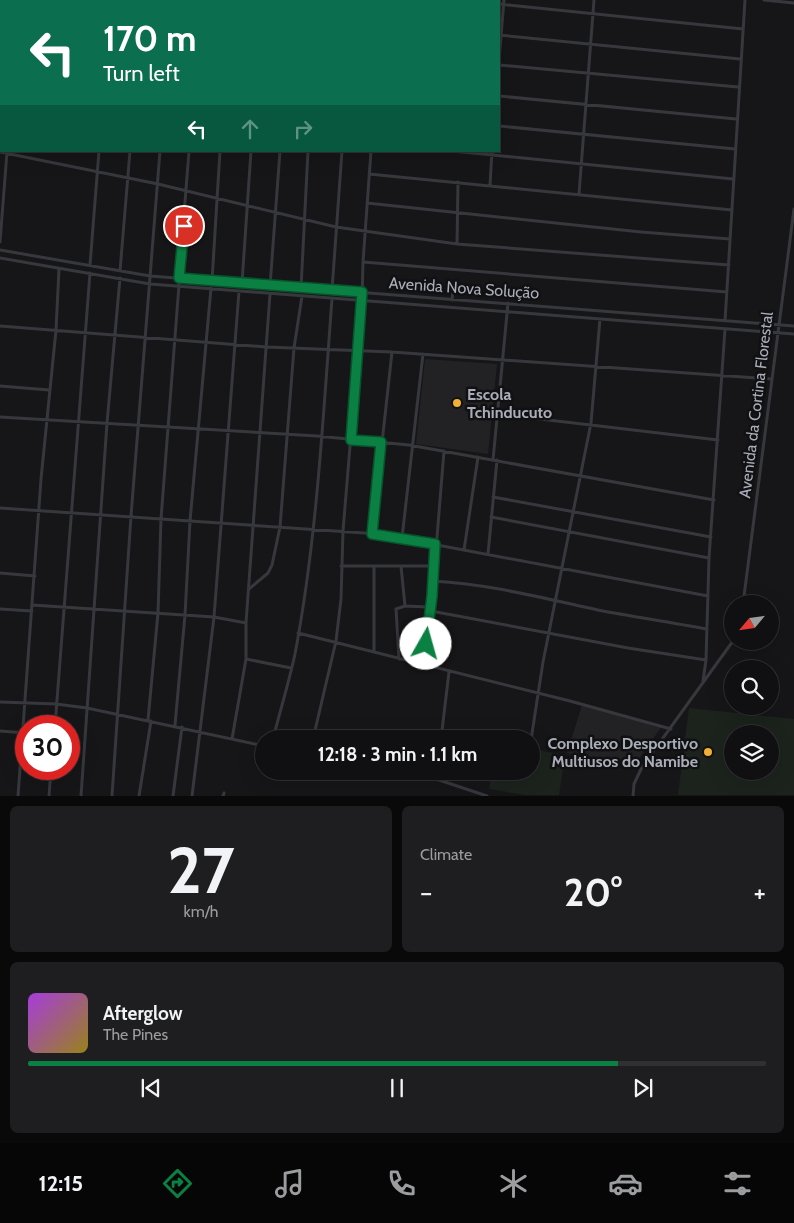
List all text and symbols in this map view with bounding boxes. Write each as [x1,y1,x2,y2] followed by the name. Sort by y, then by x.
[103,17,196,60] text: 170 m
[20,20,85,85] icon: left
[103,60,180,87] text: Turn left
[183,115,211,143] icon: left
[236,115,264,143] icon: ahead
[289,115,317,143] icon: right
[163,205,205,247] pin
[170,212,198,240] icon: arrive
[388,273,540,303] street label: Avenida Nova Solução
[735,310,777,499] street label: Avenida da Cortina Florestal
[467,385,552,422] place label: Escola Tchinducuto
[451,397,463,409] marker: Escola Tchinducuto
[724,595,779,650] north arrow
[724,595,779,780] map controls
[399,617,451,669] position arrow
[724,660,779,715] button: search
[15,715,80,780] speed limit sign: 30
[724,725,779,780] button: layers
[547,734,698,771] place label: Complexo Desportivo Multiusos do Namibe
[318,743,477,766] text: 12:18 · 3 min · 1.1 km
[702,746,714,758] marker: Complexo Desportivo Multiusos do Namibe
[167,830,235,909] text: 27
[420,845,472,864] text: Climate
[564,869,622,916] text: 20°
[420,875,432,909] text: −
[754,875,766,909] text: +
[183,902,219,921] text: km/h
[103,1002,183,1025] text: Afterglow
[103,1025,168,1044] text: The Pines
[137,1074,165,1102] icon: previous
[383,1074,411,1102] icon: pause
[629,1074,657,1102] icon: next
[160,1166,195,1201] icon: directions
[272,1166,307,1201] icon: music
[384,1166,419,1201] icon: phone
[496,1166,531,1201] icon: climate
[608,1166,643,1201] icon: car
[720,1166,755,1201] icon: filters
[39,1170,83,1197] text: 12:15

